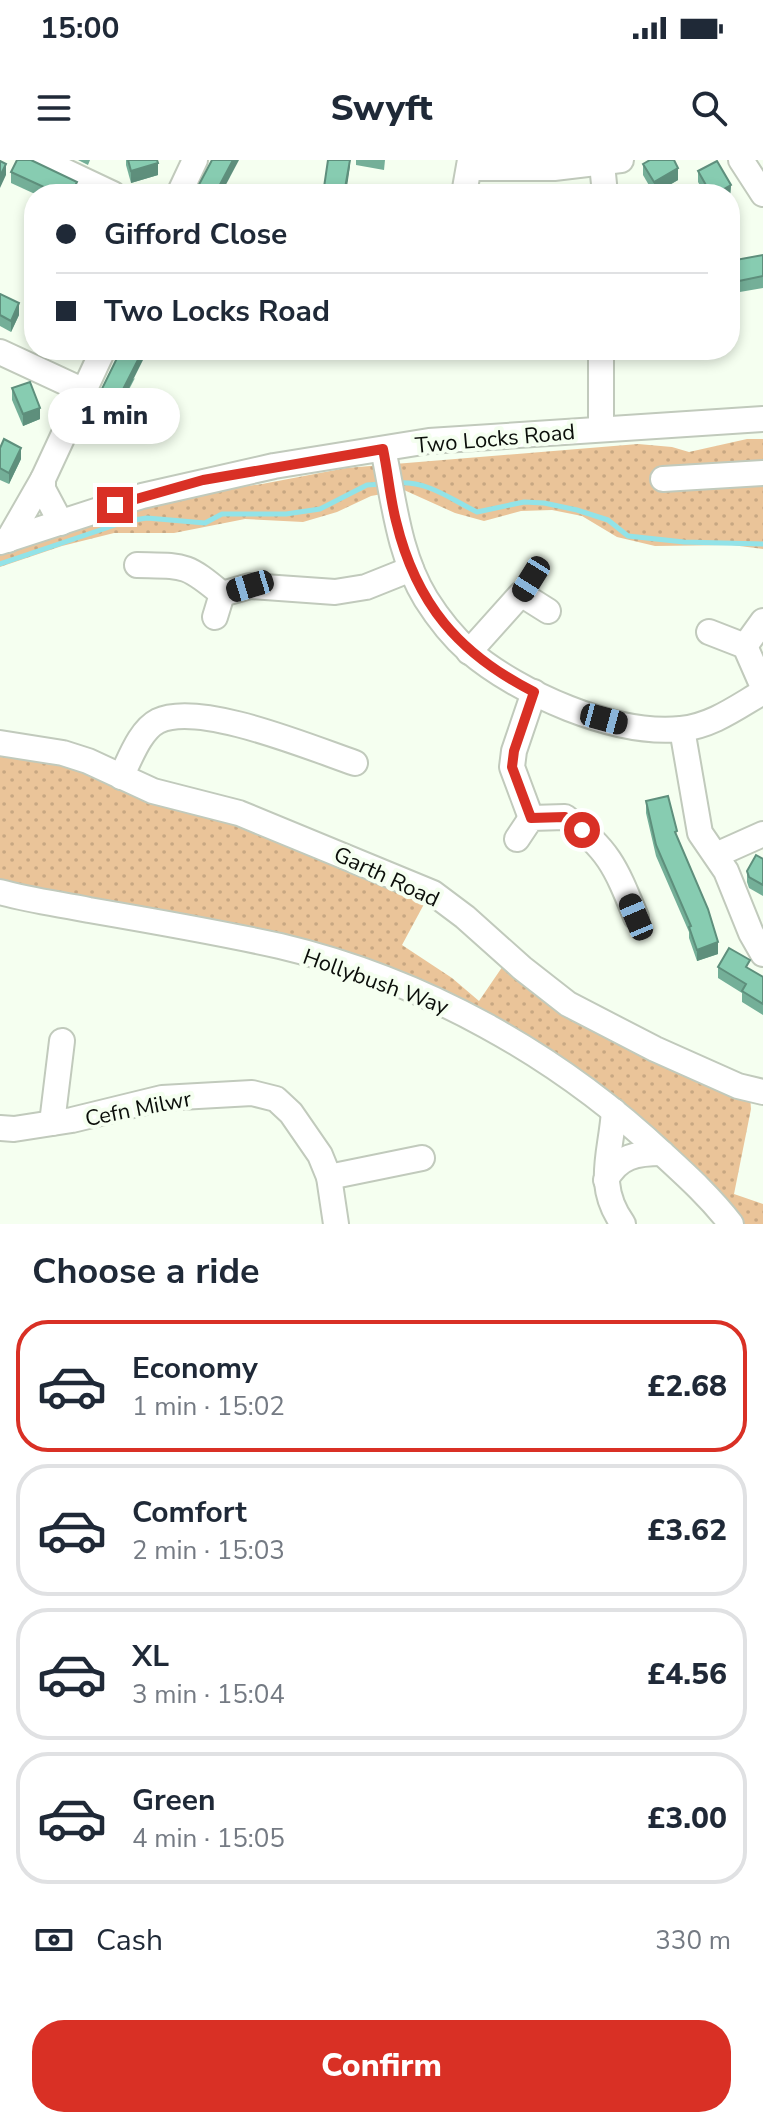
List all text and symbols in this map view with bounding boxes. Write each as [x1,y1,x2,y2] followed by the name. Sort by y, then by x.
[40,8,119,49] text: 15:00
[330,84,433,133] text: Swyft
[32,86,76,130] icon: menu
[687,86,731,130] icon: search
[104,214,287,255] text: Gifford Close
[104,291,330,332] text: Two Locks Road
[49,389,181,445] callout: 1 min
[80,398,148,433] text: 1 min
[414,417,576,461] street label: Two Locks Road
[97,487,133,523] route end
[508,552,554,606] car
[224,568,276,604] car
[578,701,630,737] car
[564,812,600,848] route start
[329,839,444,914] street label: Garth Road
[616,890,656,944] car
[299,942,453,1022] street label: Hollybush Way
[82,1084,194,1134] street label: Cefn Milwr
[32,1247,260,1296] text: Choose a ride
[132,1348,258,1389] text: Economy
[36,1350,108,1422] icon: car
[647,1366,727,1407] text: £2.68
[132,1389,285,1424] text: 1 min · 15:02
[132,1492,247,1533] text: Comfort
[36,1494,108,1566] icon: car
[647,1510,727,1551] text: £3.62
[132,1533,285,1568] text: 2 min · 15:03
[132,1636,169,1677] text: XL
[36,1638,108,1710] icon: car
[647,1654,727,1695] text: £4.56
[132,1677,285,1712] text: 3 min · 15:04
[132,1780,216,1821] text: Green
[36,1782,108,1854] icon: car
[647,1798,727,1839] text: £3.00
[132,1821,285,1856] text: 4 min · 15:05
[32,1918,76,1962] icon: cash
[96,1920,163,1961] text: Cash
[655,1923,731,1958] text: 330 m
[32,2020,731,2112] button: Confirm

